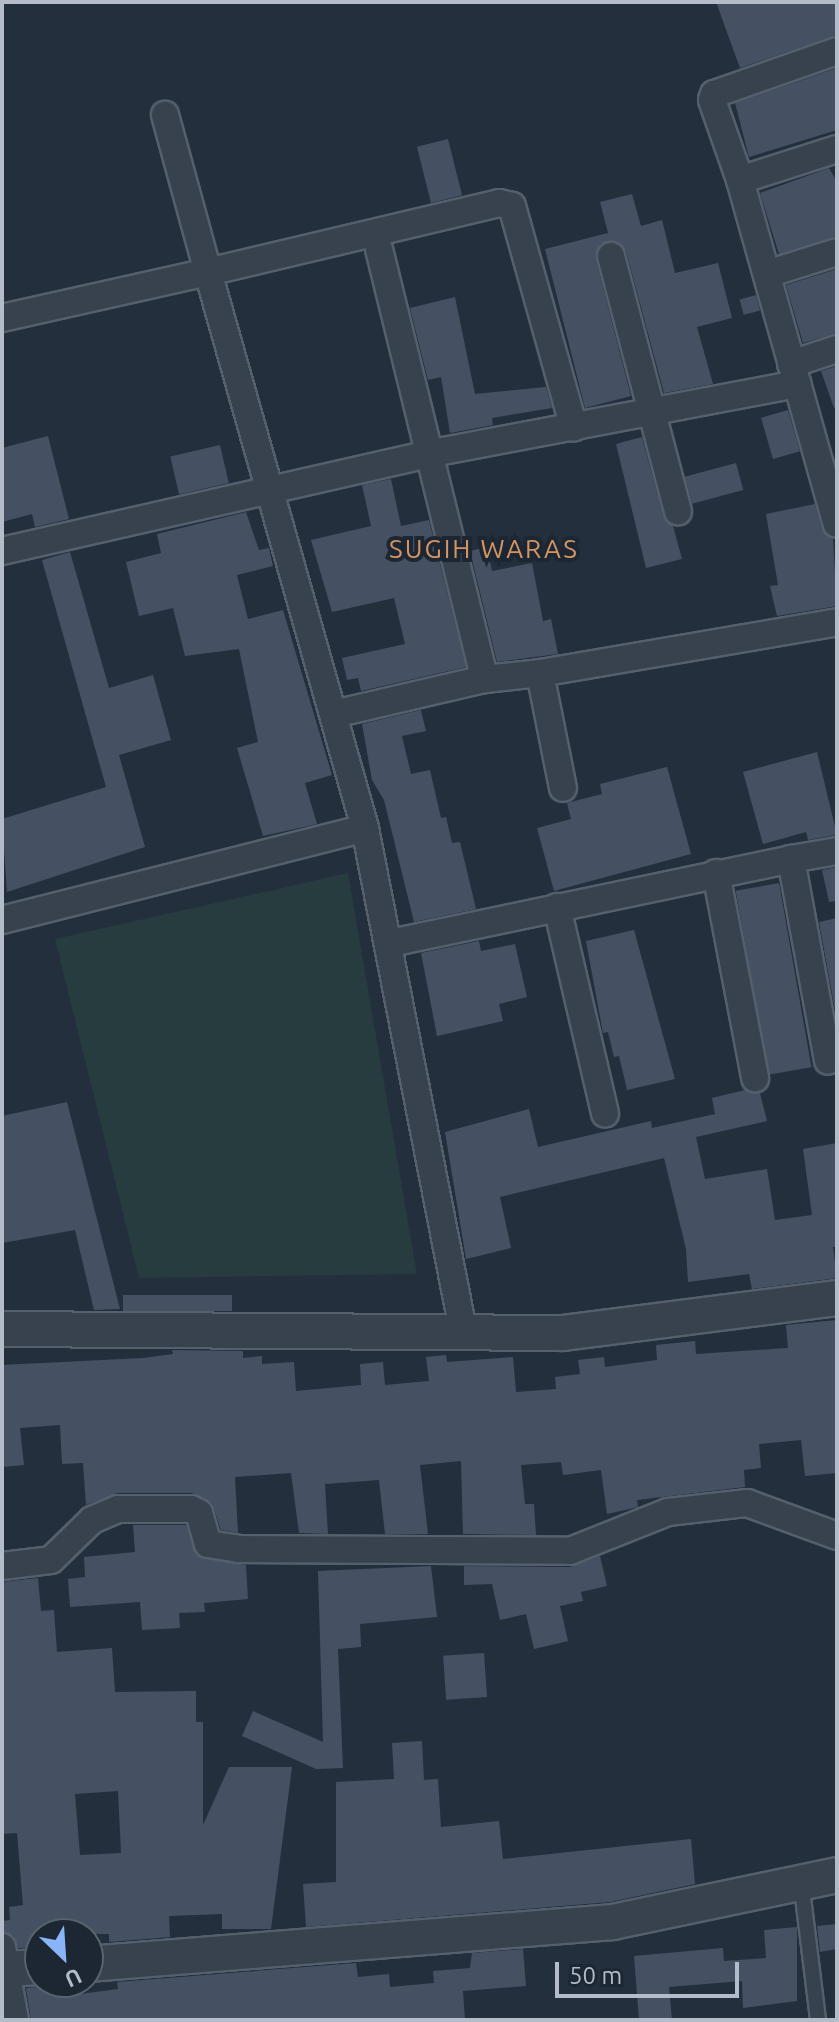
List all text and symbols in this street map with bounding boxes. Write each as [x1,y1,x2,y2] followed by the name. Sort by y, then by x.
[389,533,579,565] district label: SUGIH WARAS
[24,1918,104,1998] north arrow
[559,1946,743,1996] scale bar
[569,1962,622,1989] text: 50 m
[61,1964,86,1993] text: U

